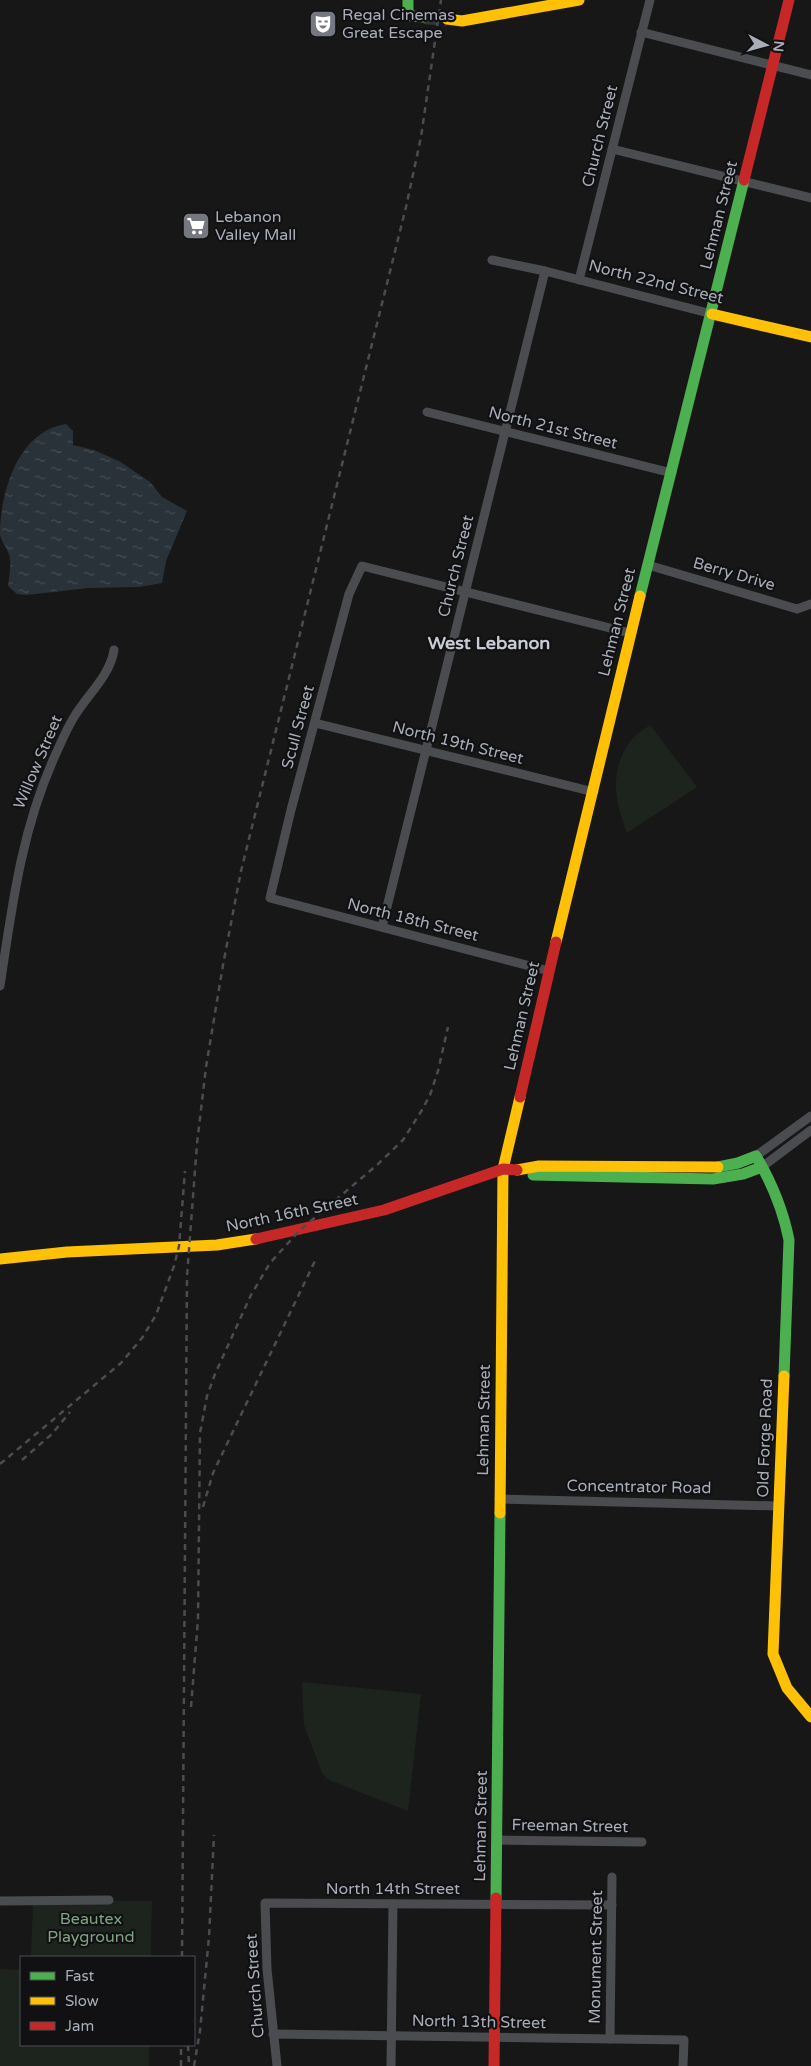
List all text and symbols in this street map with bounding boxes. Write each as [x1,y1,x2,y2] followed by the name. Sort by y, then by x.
[342,5,455,43] place label: Regal Cinemas Great Escape
[308,9,338,39] theatre icon: Regal Cinemas Great Escape
[741,20,791,70] north arrow
[769,40,787,53] text: N
[578,83,622,189] street label: Church Street
[696,159,742,271] street label: Lehman Street
[215,207,296,245] place label: Lebanon Valley Mall
[181,211,211,241] supermarket icon: Lebanon Valley Mall
[586,256,726,308] street label: North 22nd Street
[486,402,620,454] street label: North 21st Street
[434,513,478,619] street label: Church Street
[691,553,777,595] street label: Berry Drive
[594,566,640,678] street label: Lehman Street
[428,632,550,654] district label: West Lebanon
[277,683,319,771] street label: Scull Street
[9,712,67,812] street label: Willow Street
[390,717,526,769] street label: North 19th Street
[345,894,481,946] street label: North 18th Street
[500,960,544,1072] street label: Lehman Street
[224,1189,360,1237] street label: North 16th Street
[473,1364,495,1476] street label: Lehman Street
[753,1378,777,1498] street label: Old Forge Road
[566,1476,712,1498] street label: Concentrator Road
[470,1770,492,1882] street label: Lehman Street
[512,1815,628,1837] street label: Freeman Street
[326,1879,460,1899] street label: North 14th Street
[585,1890,607,2024] street label: Monument Street
[47,1909,135,1947] park label: Beautex Playground
[241,1933,269,2039] street label: Church Street
[20,1956,195,2046] legend
[65,1967,95,1985] text: Fast
[65,1992,99,2010] text: Slow
[412,2011,546,2033] street label: North 13th Street
[65,2017,94,2035] text: Jam

